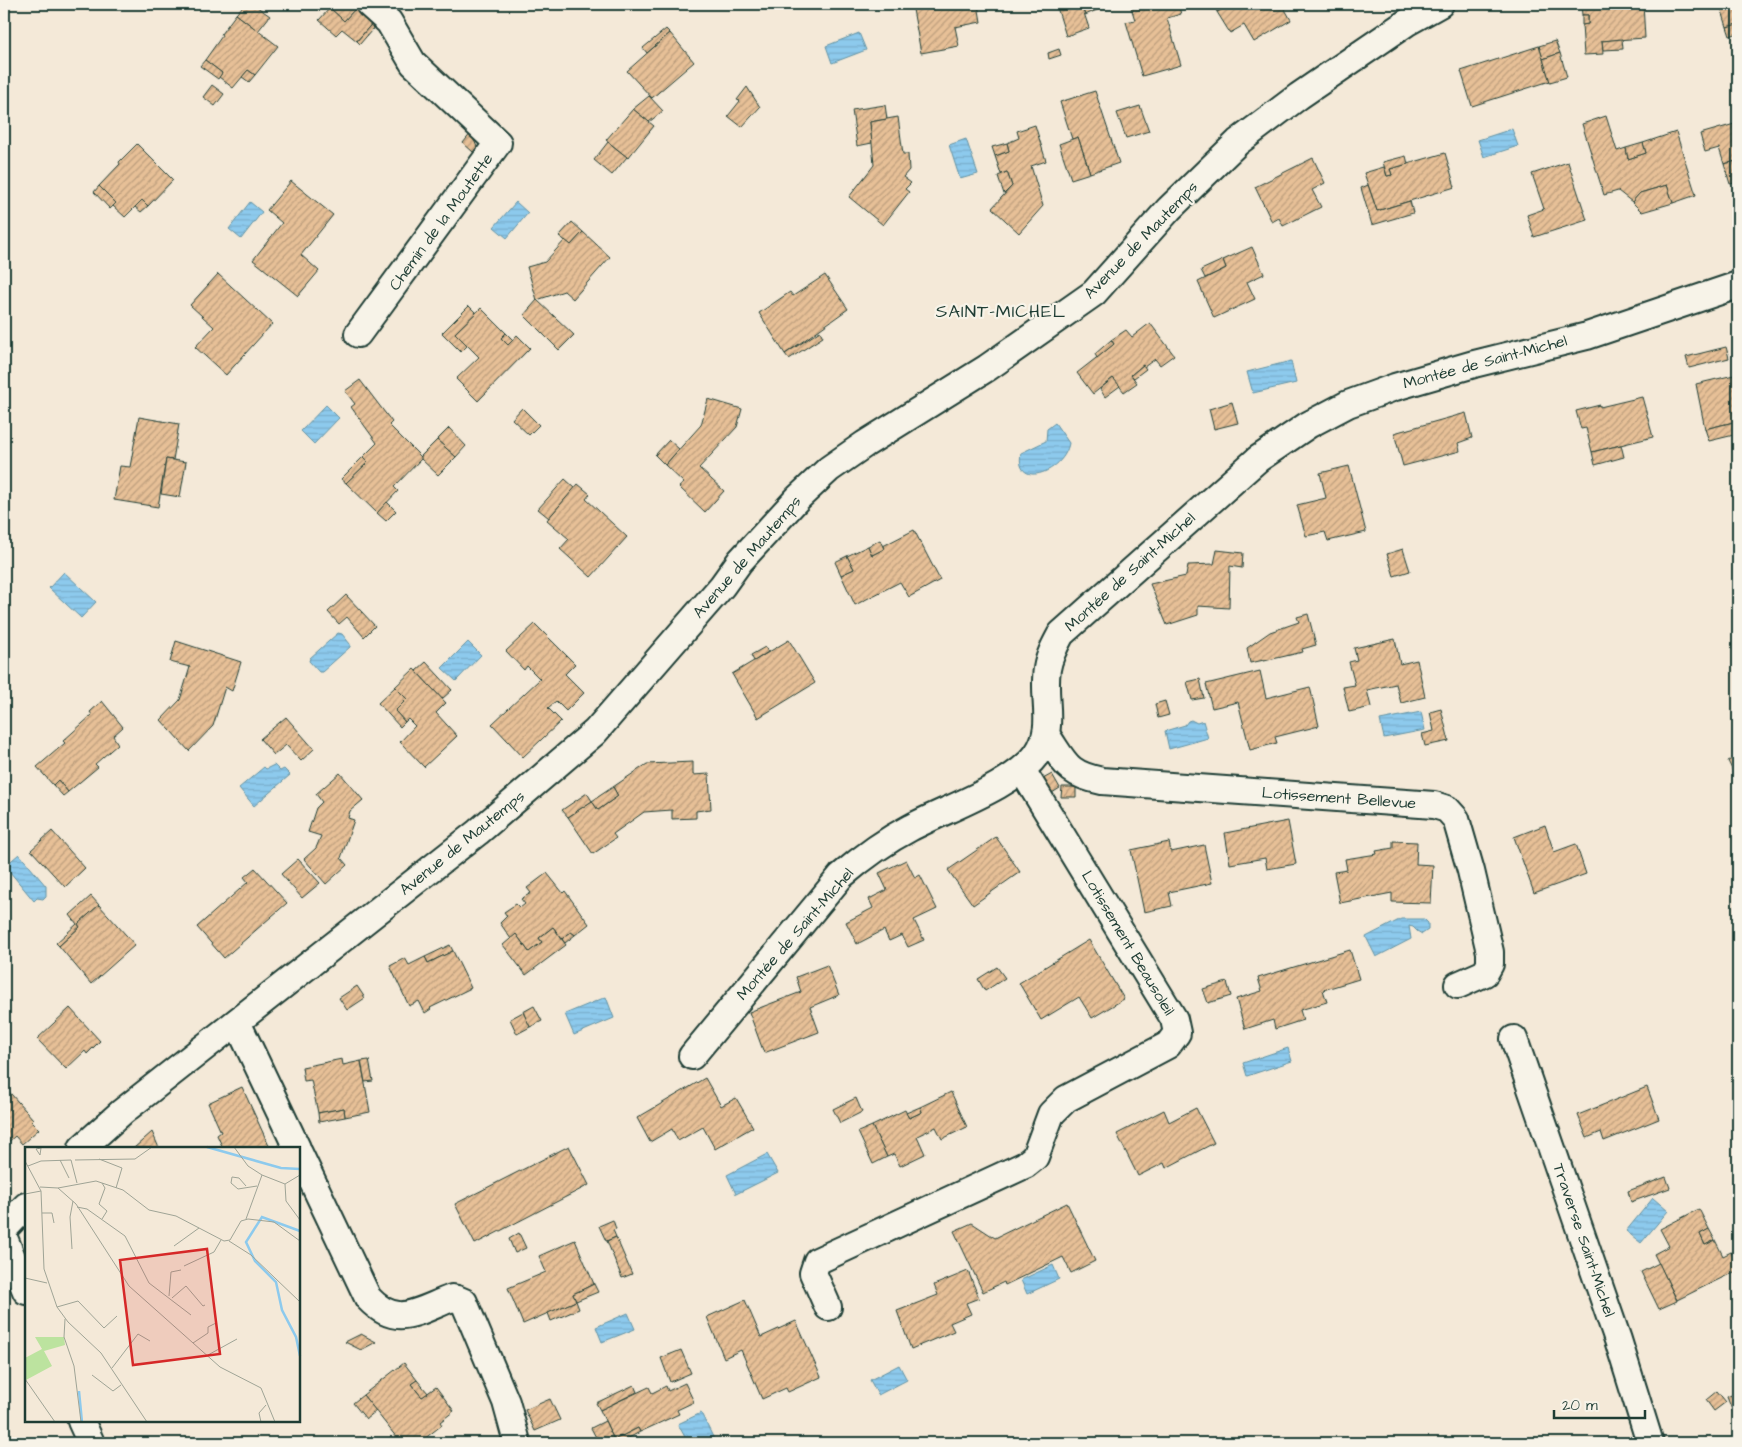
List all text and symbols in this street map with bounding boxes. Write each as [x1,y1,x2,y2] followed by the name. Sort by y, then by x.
[384,149,498,295] street label: Chemin de la Moutette
[1079,176,1203,304] street label: Avenue de Mautemps
[936,299,1066,324] district label: SAINT-MICHEL
[1401,330,1569,394] street label: Montée de Saint-Michel
[688,491,806,623] street label: Avenue de Mautemps
[1060,507,1200,637] street label: Montée de Saint-Michel
[1261,782,1417,814] street label: Lotissement Bellevue
[395,785,529,901] street label: Avenue de Mautemps
[731,863,859,1005] street label: Montée de Saint-Michel
[1076,867,1180,1019] street label: Lotissement Beausoleil
[25,1147,300,1422] inset map
[1547,1160,1621,1320] street label: Traverse Saint-Michel
[1554,1387,1646,1419] scale bar
[1562,1395,1598,1416] text: 20 m

